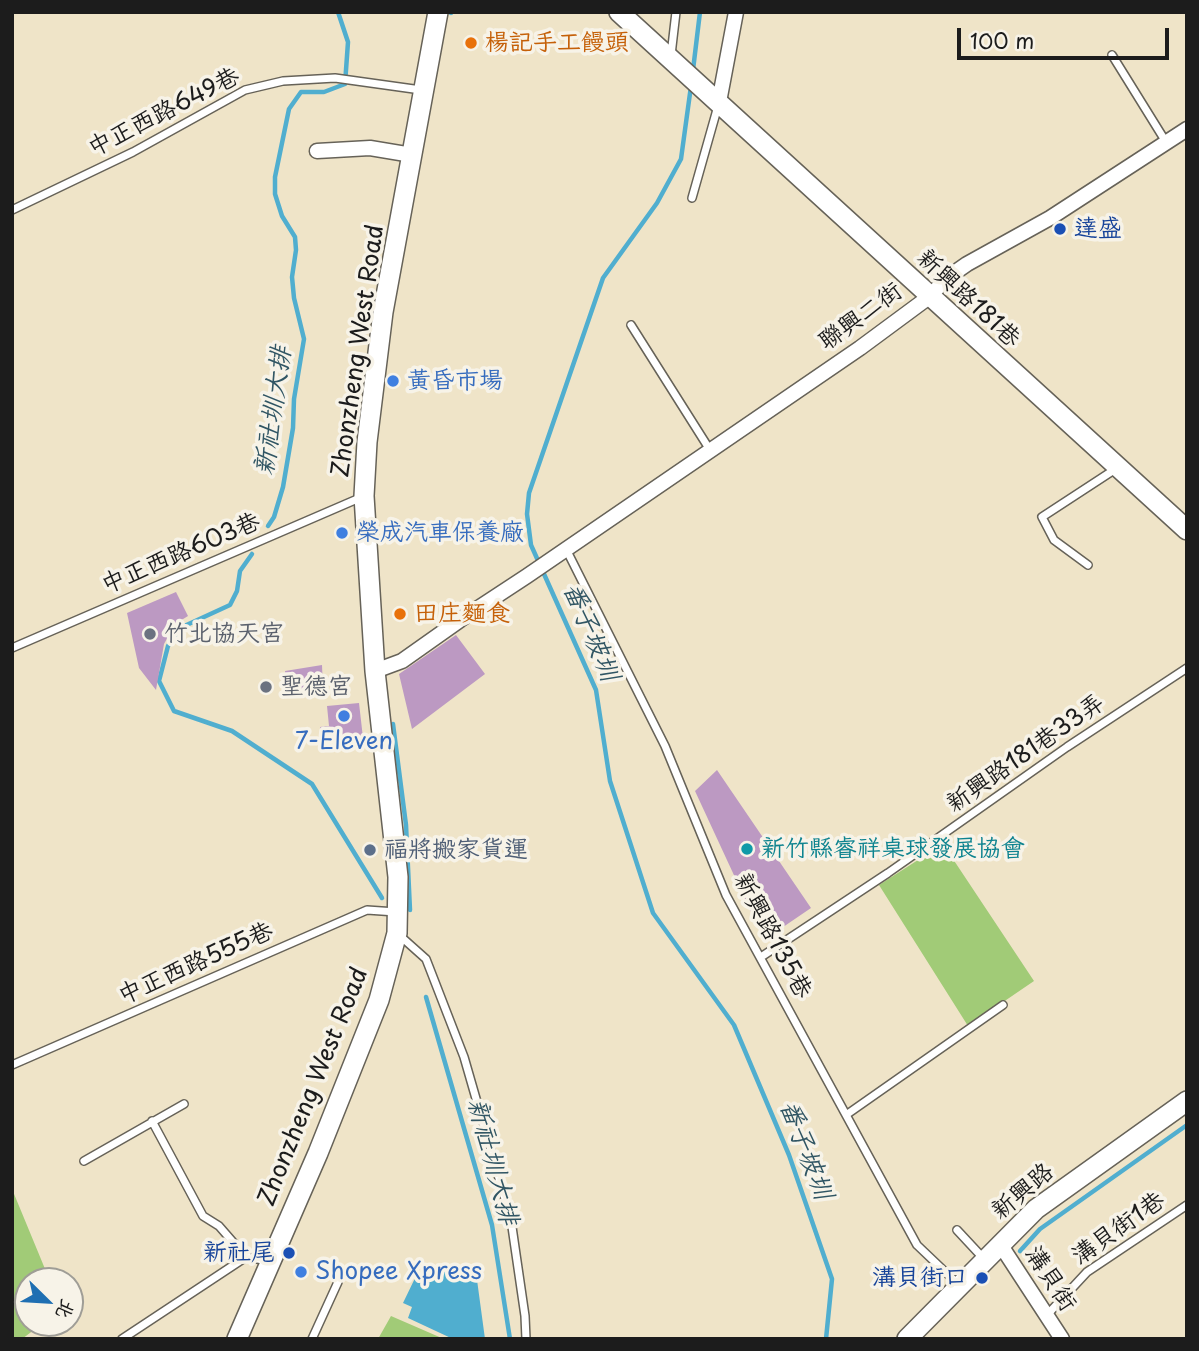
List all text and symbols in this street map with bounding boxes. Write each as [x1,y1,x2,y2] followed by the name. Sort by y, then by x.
[961,14,1173,58] scale bar
[970,24,1034,56] text: 100 m
[485,29,629,57] place label: 楊記手工饅頭
[463,35,479,51] marker: 楊記手工饅頭
[83,62,245,164] street label: 中正西路649巷
[1074,215,1122,243] place label: 達盛
[1052,221,1068,237] marker: 達盛
[327,223,391,479] street label: Zhonzheng West Road
[910,244,1026,354] street label: 新興路181巷
[814,277,908,357] street label: 聯興二街
[250,344,298,478] water label: 新社圳大排
[407,367,503,395] place label: 黃昏市場
[385,373,401,389] marker: 黃昏市場
[97,508,265,600] street label: 中正西路603巷
[356,519,524,547] place label: 榮成汽車保養廠
[334,525,350,541] marker: 榮成汽車保養廠
[555,578,625,686] water label: 番子坡圳
[414,600,510,628] place label: 田庄麵食
[392,606,408,622] marker: 田庄麵食
[164,620,284,648] place label: 竹北協天宮
[142,626,158,642] marker: 竹北協天宮
[280,673,352,701] place label: 聖德宮
[258,679,274,695] marker: 聖德宮
[942,689,1110,819] street label: 新興路181巷33弄
[336,708,352,724] marker: 7-Eleven
[295,728,393,756] place label: 7-Eleven
[761,835,1025,863] place label: 新竹縣睿祥桌球發展協會
[384,836,528,864] place label: 福將搬家貨運
[739,841,755,857] marker: 新竹縣睿祥桌球發展協會
[362,842,378,858] marker: 福將搬家貨運
[727,869,817,1003] street label: 新興路135巷
[114,917,278,1011] street label: 中正西路555巷
[253,964,375,1210] street label: Zhonzheng West Road
[460,1095,524,1229] water label: 新社圳大排
[772,1096,838,1204] water label: 番子坡圳
[986,1158,1060,1226] street label: 新興路
[1067,1187,1171,1271] street label: 溝貝街1巷
[203,1239,275,1267] place label: 新社尾
[1018,1241,1082,1317] street label: 溝貝街
[281,1245,297,1261] marker: 新社尾
[315,1258,482,1286] place label: Shopee Xpress
[293,1264,309,1280] marker: Shopee Xpress
[872,1264,968,1292] place label: 溝貝街口
[14,1267,84,1337] north arrow
[974,1270,990,1286] marker: 溝貝街口
[50,1295,83,1324] text: 北

